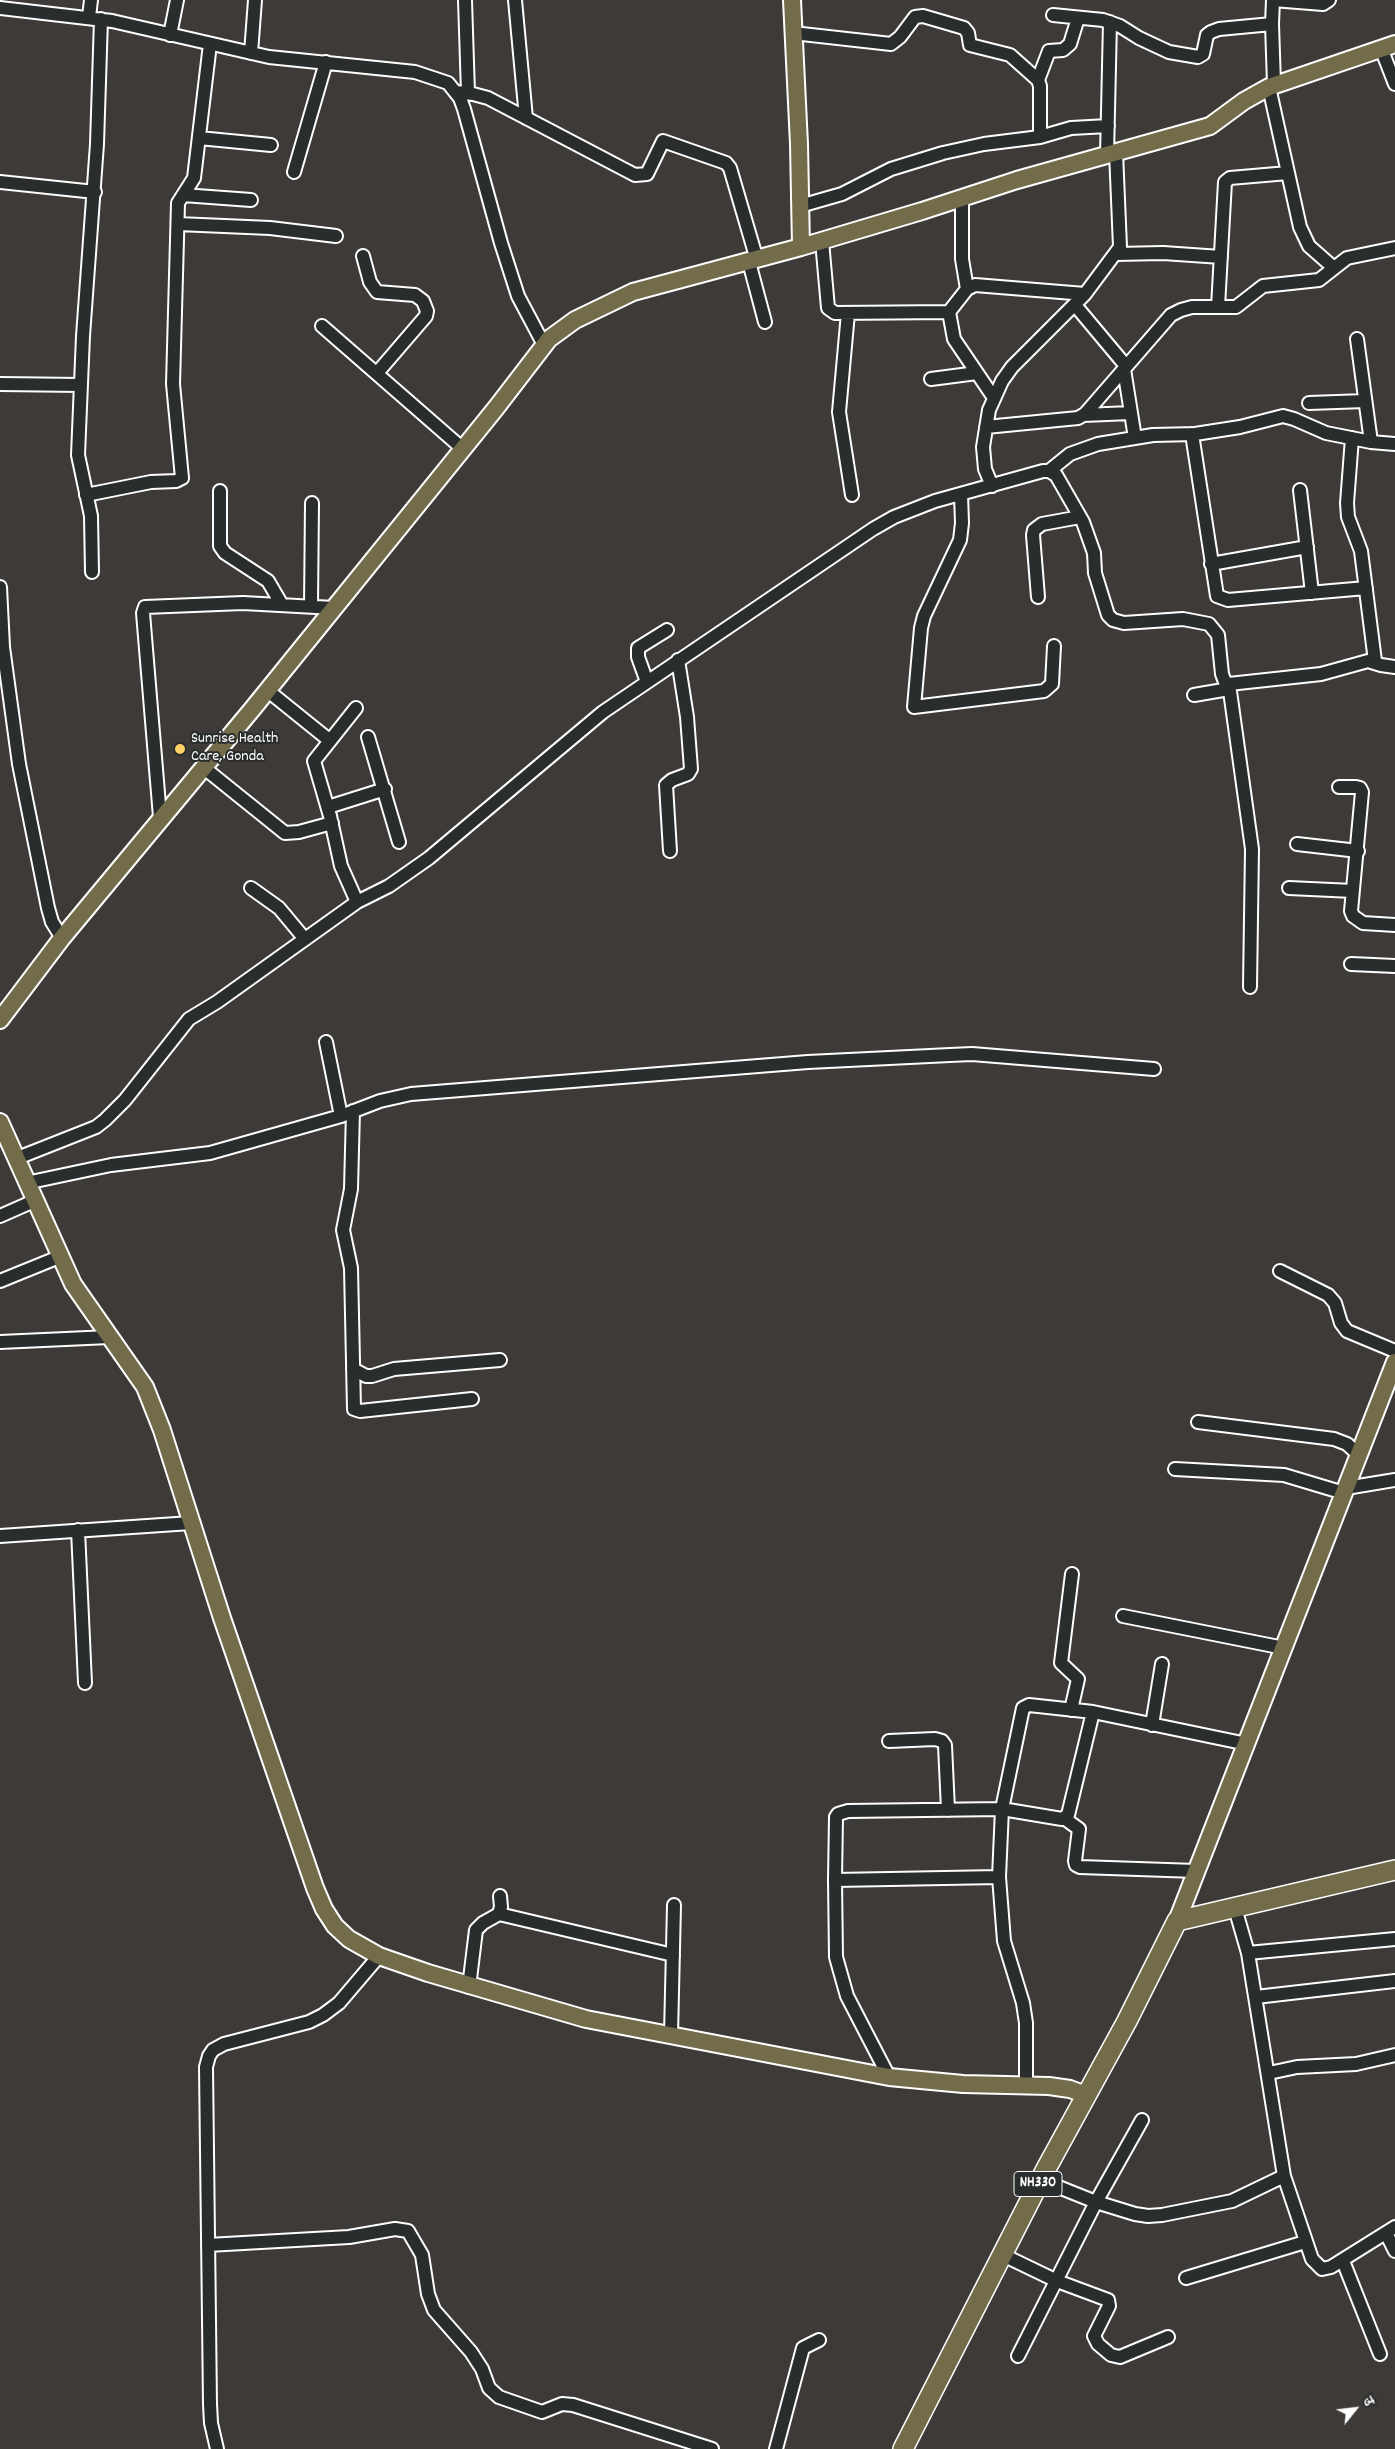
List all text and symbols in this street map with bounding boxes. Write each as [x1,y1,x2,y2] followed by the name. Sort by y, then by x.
[191,730,278,768] place label: Sunrise Health Care, Gonda
[173,742,187,756] marker: Sunrise Health Care, Gonda
[1014,2172,1062,2196] road number: NH330
[1330,2384,1380,2434] north arrow
[1357,2393,1379,2410] text: उ

